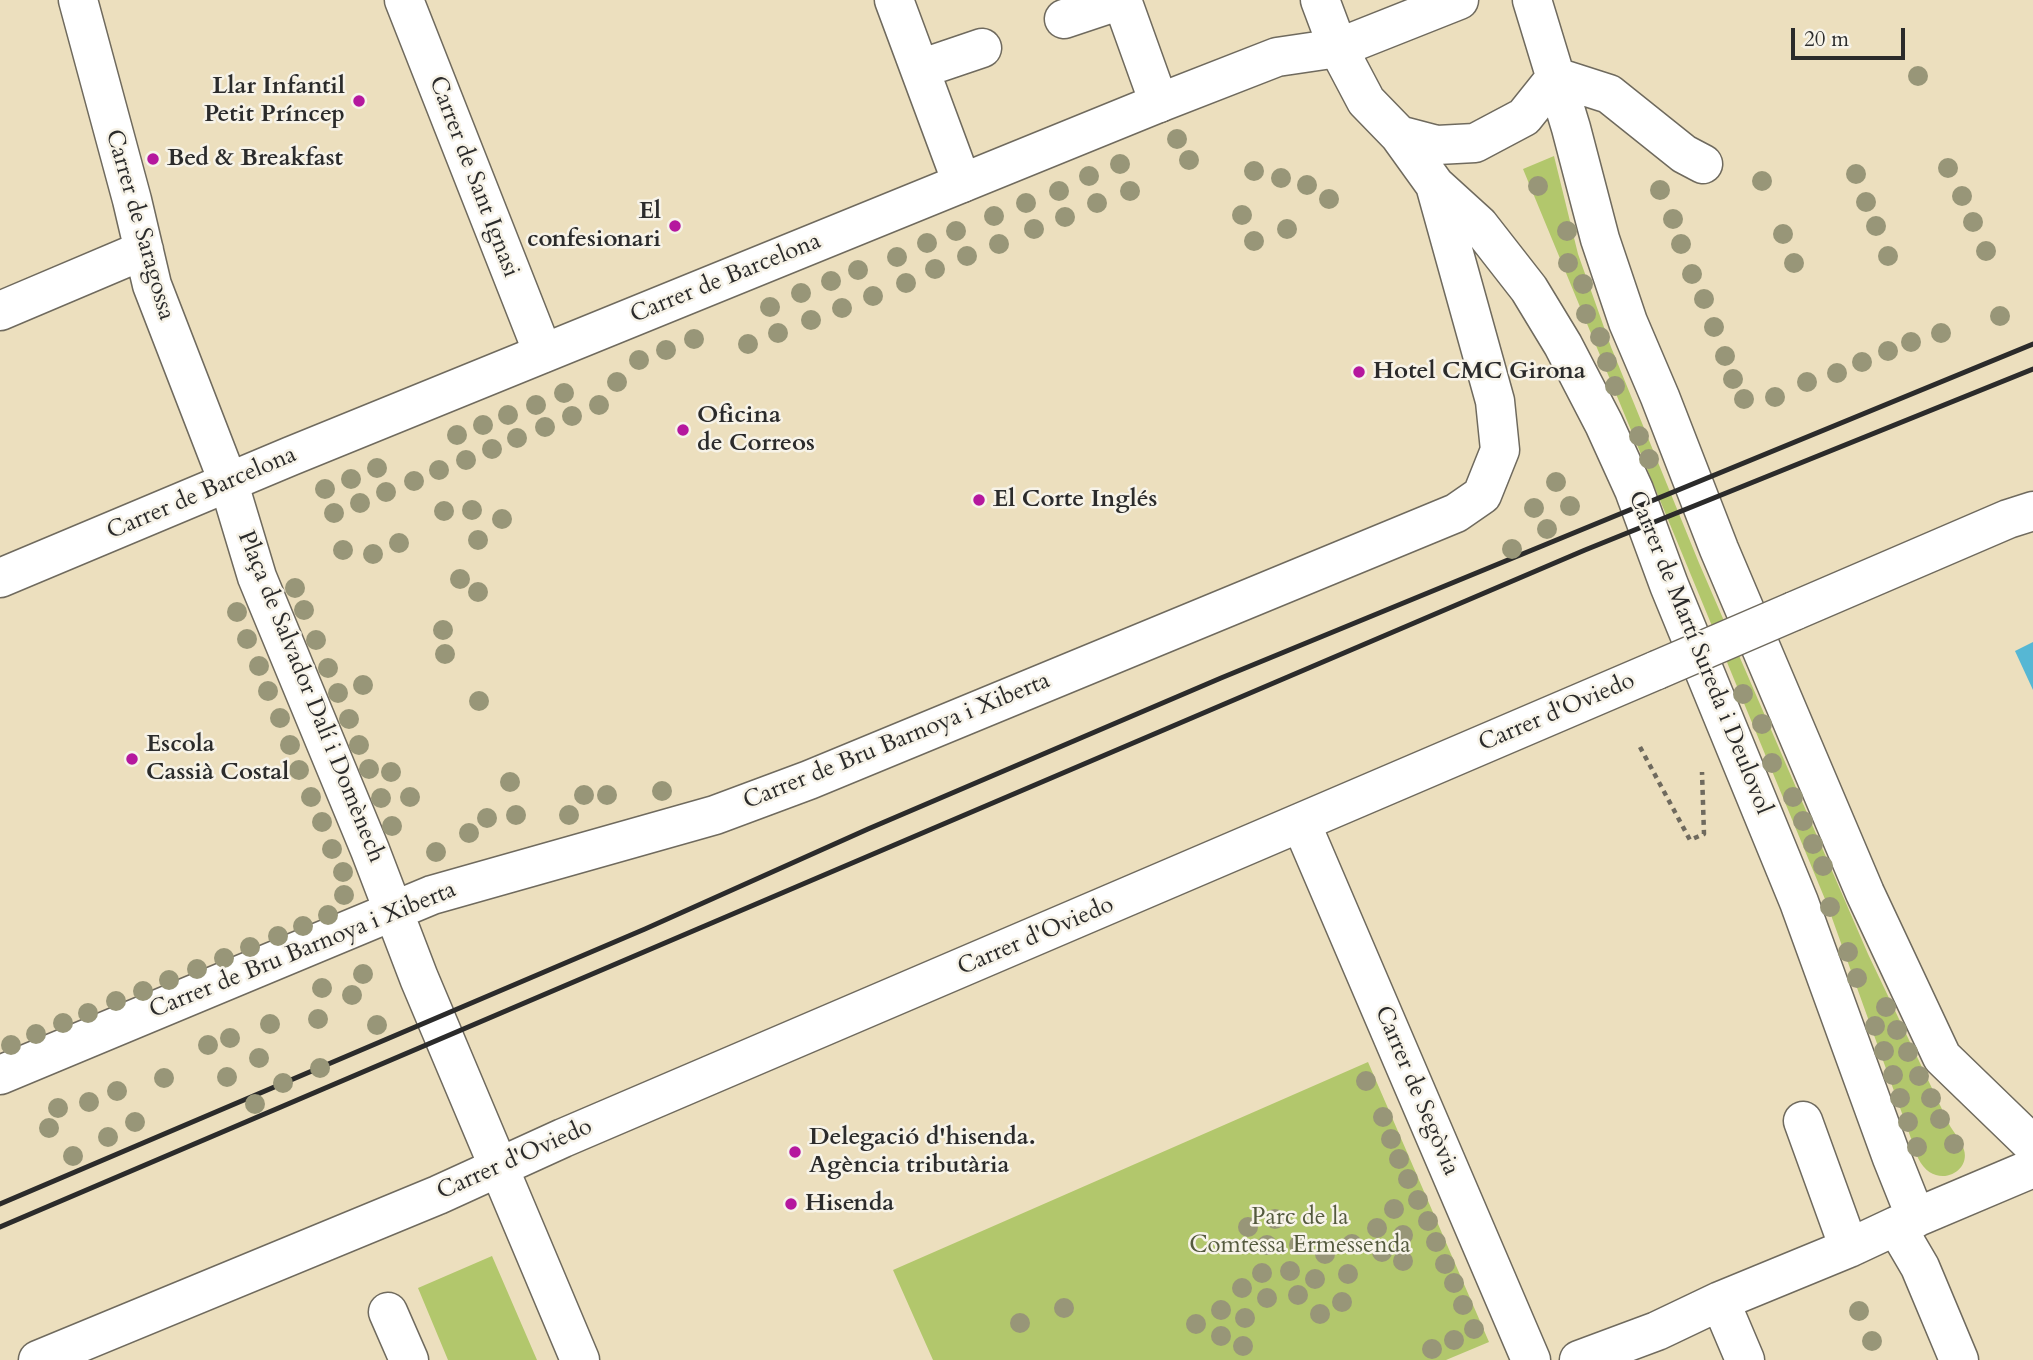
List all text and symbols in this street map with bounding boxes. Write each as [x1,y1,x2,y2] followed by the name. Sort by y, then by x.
[1795,14,1909,58] scale bar
[1804,25,1849,54] text: 20 m
[421,72,525,282] street label: Carrer de Sant Ignasi
[204,73,345,129] place label: Llar Infantil Petit Príncep
[351,93,367,109] marker: Llar Infantil Petit Príncep
[98,126,180,324] street label: Carrer de Saragossa
[167,145,343,173] place label: Bed & Breakfast
[145,151,161,167] marker: Bed & Breakfast
[527,198,661,254] place label: El confesionari
[667,218,683,234] marker: El confesionari
[627,228,825,330] street label: Carrer de Barcelona
[1373,358,1586,386] place label: Hotel CMC Girona
[1351,364,1367,380] marker: Hotel CMC Girona
[697,402,815,458] place label: Oficina de Correos
[675,422,691,438] marker: Oficina de Correos
[103,441,301,547] street label: Carrer de Barcelona
[993,486,1157,514] place label: El Corte Inglés
[1621,487,1777,819] street label: Carrer de Martí Sureda i Deulovol
[971,492,987,508] marker: El Corte Inglés
[230,527,390,867] street label: Plaça de Salvador Dalí i Domènech
[740,667,1054,817] street label: Carrer de Bru Barnoya i Xiberta
[1475,667,1639,759] street label: Carrer d'Oviedo
[146,731,289,787] place label: Escola Cassià Costal
[124,751,140,767] marker: Escola Cassià Costal
[146,876,460,1026] street label: Carrer de Bru Barnoya i Xiberta
[954,891,1118,983] street label: Carrer d'Oviedo
[1367,1002,1465,1180] street label: Carrer de Segòvia
[433,1113,597,1207] street label: Carrer d'Oviedo
[809,1124,1036,1180] place label: Delegació d'hisenda. Agència tributària
[787,1144,803,1160] marker: Delegació d'hisenda. Agència tributària
[805,1190,894,1218] place label: Hisenda
[783,1196,799,1212] marker: Hisenda
[1189,1204,1411,1260] park label: Parc de la Comtessa Ermessenda

